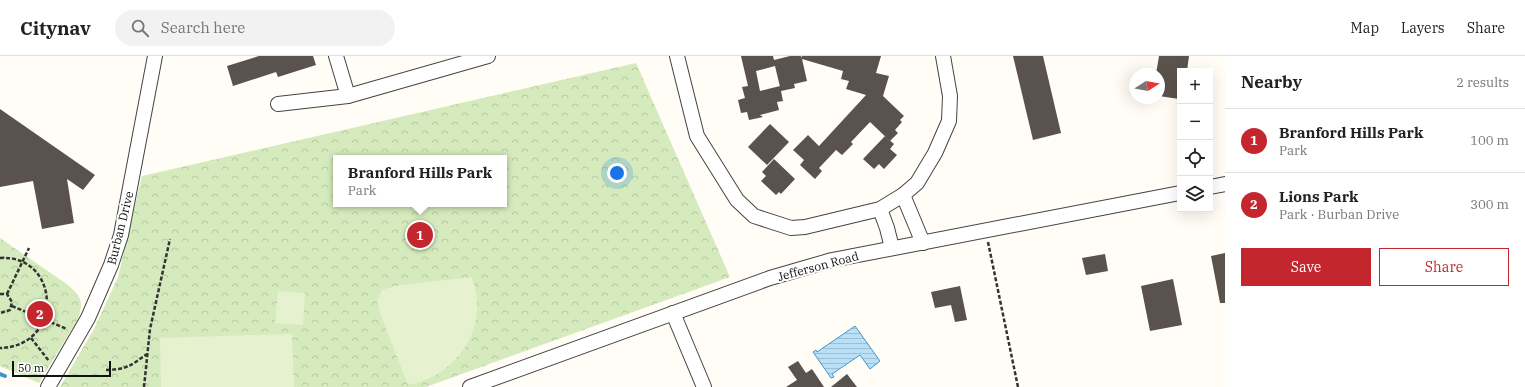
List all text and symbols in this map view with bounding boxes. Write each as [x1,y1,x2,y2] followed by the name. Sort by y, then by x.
[115,10,395,46] search box
[20,16,91,40] text: Citynav
[129,17,151,39] icon: search
[161,18,245,37] text: Search here
[1351,19,1379,37] text: Map
[1401,19,1445,37] text: Layers
[1467,19,1505,37] text: Share
[1129,68,1165,104] north arrow
[1177,68,1213,212] map controls
[1177,68,1213,104] button: +
[1241,71,1302,93] text: Nearby
[1456,74,1509,91] text: 2 results
[1177,104,1213,140] button: −
[1279,123,1423,142] text: Branford Hills Park
[1250,132,1258,149] text: 1
[1470,132,1509,149] text: 100 m
[1177,140,1213,176] button: locate
[1279,142,1307,159] text: Park
[333,155,507,207] popup
[348,163,492,182] text: Branford Hills Park
[607,163,627,183] your location
[1177,176,1213,212] button: layers
[348,182,376,199] text: Park
[1279,187,1358,206] text: Lions Park
[104,190,136,266] street label: Burban Drive
[1250,196,1258,213] text: 2
[1470,196,1509,213] text: 300 m
[1279,206,1399,223] text: Park · Burban Drive
[407,220,433,250] pin: 1
[776,248,860,284] street label: Jefferson Road
[1241,248,1371,286] button: Save
[1379,248,1509,286] button: Share
[27,299,53,329] pin: 2
[12,359,111,378] scale bar
[18,361,44,375] text: 50 m

